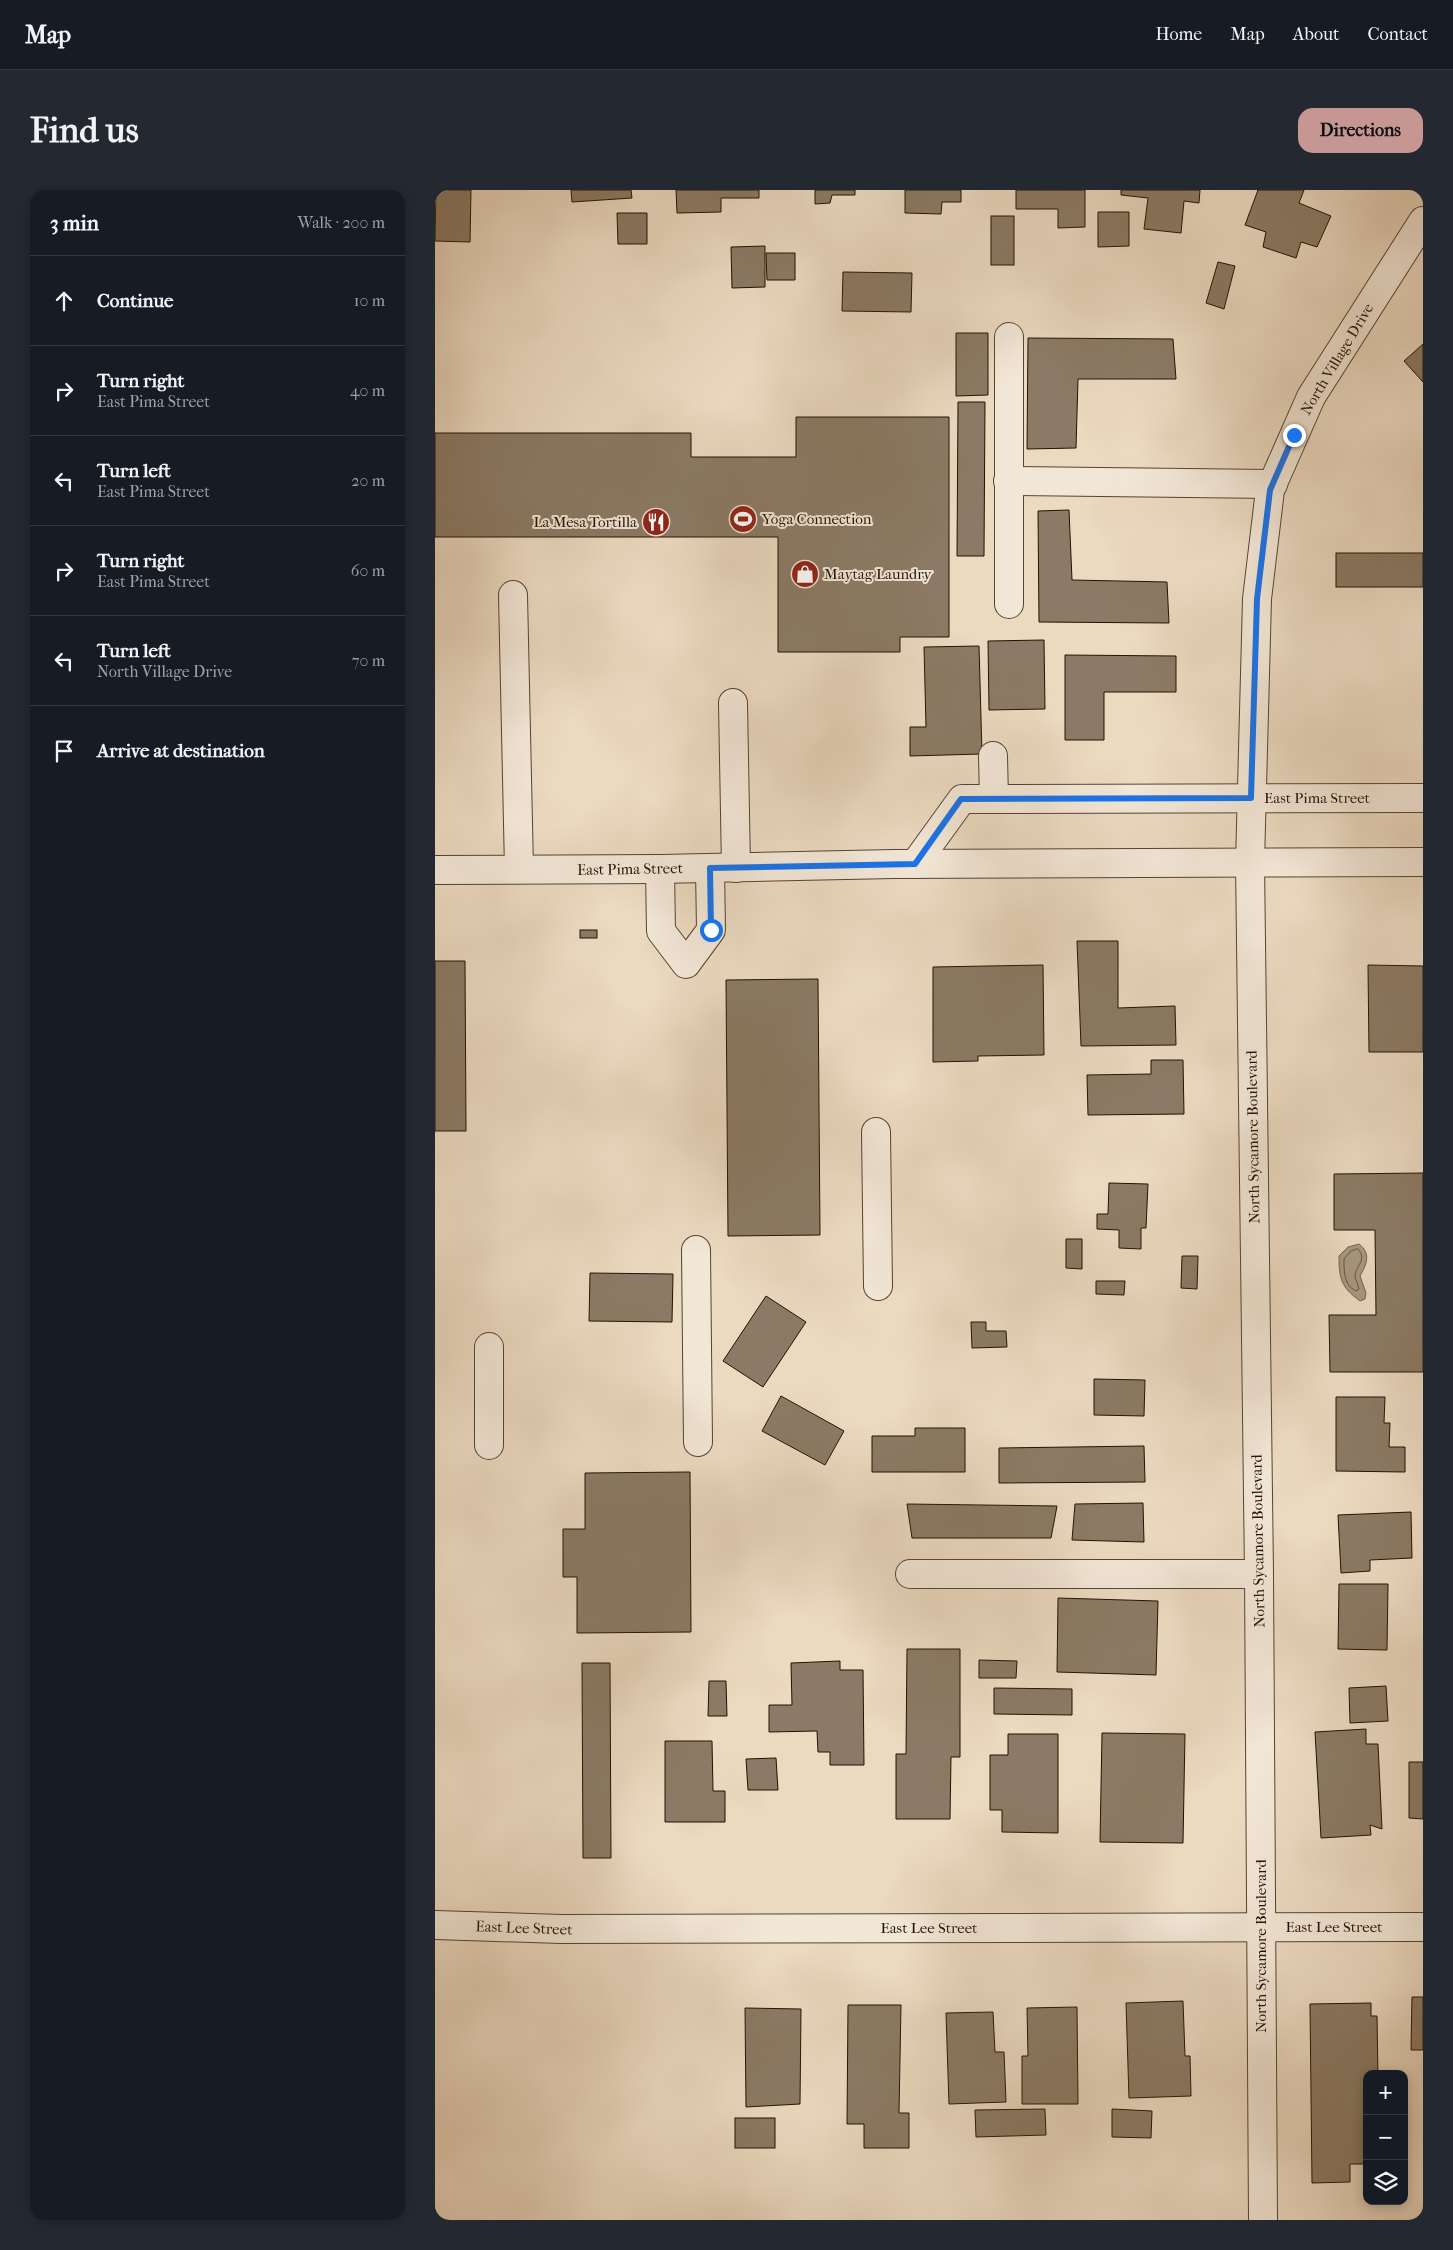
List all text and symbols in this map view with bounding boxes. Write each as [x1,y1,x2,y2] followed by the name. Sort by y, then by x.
[25,21,71,49] text: Map
[1155,24,1202,45] text: Home
[1230,24,1265,45] text: Map
[1293,24,1339,45] text: About
[1367,24,1428,45] text: Contact
[1298,108,1423,153] button: Directions
[30,110,139,151] text: Find us
[50,211,99,235] text: 3 min
[298,213,385,232] text: Walk · 200 m
[50,287,78,315] icon: ahead
[97,290,173,312] text: Continue
[354,291,385,310] text: 10 m
[1297,300,1378,418] street label: North Village Drive
[97,370,184,392] text: Turn right
[50,377,78,405] icon: right
[350,381,385,400] text: 40 m
[97,392,210,411] text: East Pima Street
[1283,424,1306,447] route end
[97,460,171,482] text: Turn left
[50,467,78,495] icon: left
[351,471,385,490] text: 20 m
[97,482,210,501] text: East Pima Street
[728,504,758,534] sports icon: Yoga Connection
[641,507,671,537] restaurant icon: La Mesa Tortilla
[761,510,872,528] place label: Yoga Connection
[533,513,638,531] place label: La Mesa Tortilla
[97,550,184,572] text: Turn right
[50,557,78,585] icon: right
[790,559,820,589] shop icon: Maytag Laundry
[351,561,385,580] text: 60 m
[824,565,933,583] place label: Maytag Laundry
[97,572,210,591] text: East Pima Street
[97,640,171,662] text: Turn left
[50,647,78,675] icon: left
[352,651,385,670] text: 70 m
[97,662,232,681] text: North Village Drive
[50,737,78,765] icon: arrive
[97,740,265,762] text: Arrive at destination
[1264,789,1371,807] street label: East Pima Street
[577,859,684,879] street label: East Pima Street
[700,919,723,942] route start
[1242,1049,1264,1224] street label: North Sycamore Boulevard
[1247,1453,1269,1628] street label: North Sycamore Boulevard
[1252,1859,1270,2033] street label: North Sycamore Boulevard
[475,1917,573,1939] street label: East Lee Street
[1286,1918,1383,1936] street label: East Lee Street
[881,1919,978,1937] street label: East Lee Street
[1363,2070,1408,2205] map controls
[1363,2070,1408,2115] button: +
[1363,2115,1408,2160] button: −
[1363,2160,1408,2205] button: layers

